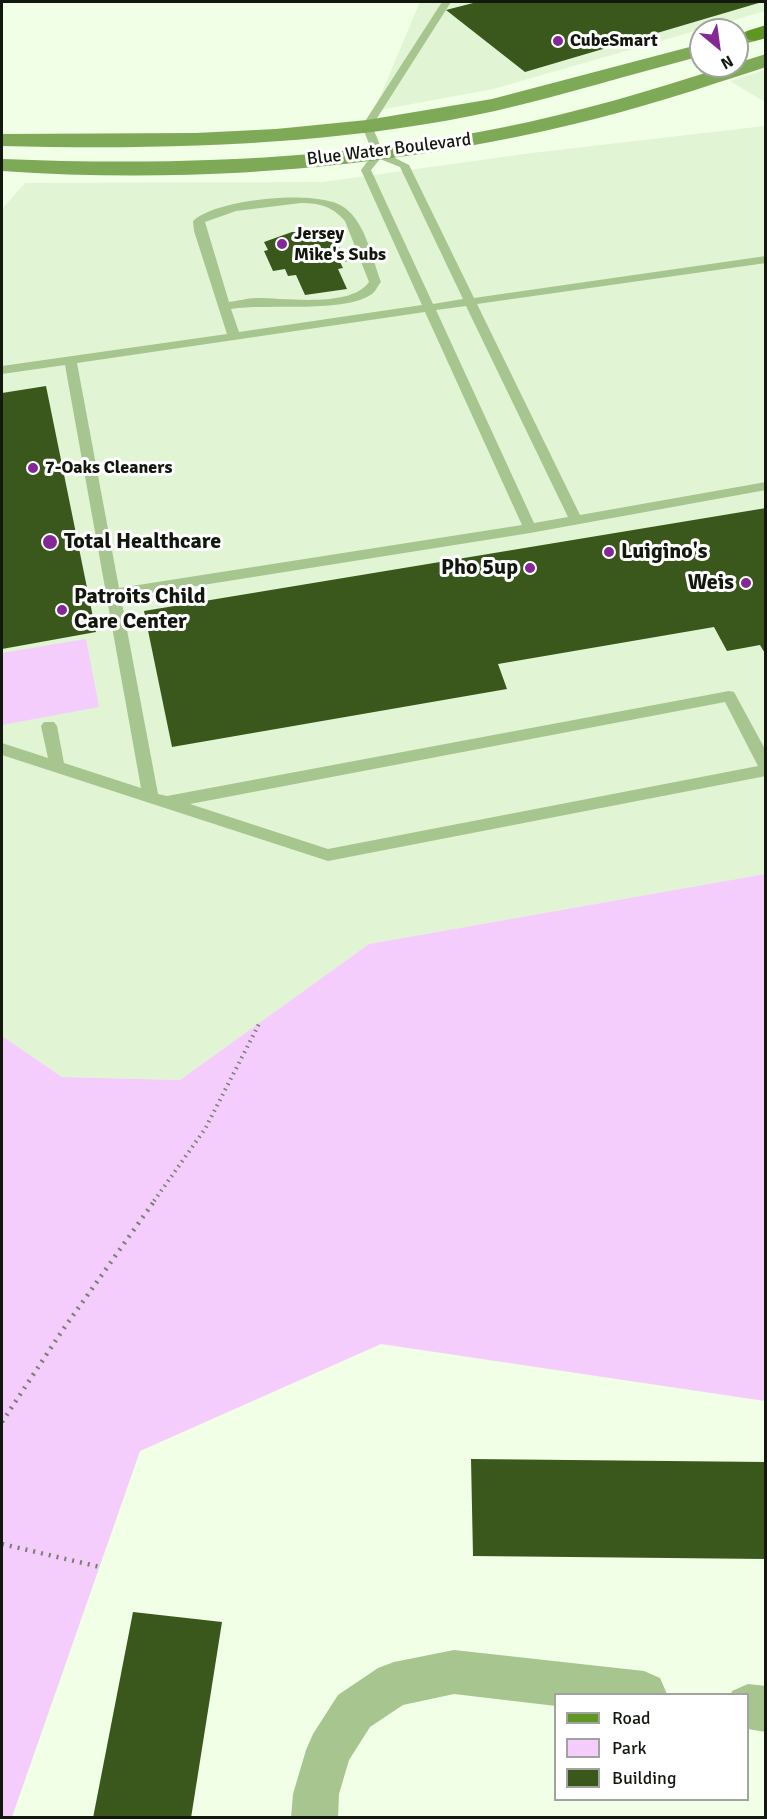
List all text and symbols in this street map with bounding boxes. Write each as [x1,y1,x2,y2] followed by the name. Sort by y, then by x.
[689,18,749,78] north arrow
[570,30,658,52] place label: CubeSmart
[551,34,565,48] marker: CubeSmart
[717,51,736,73] text: N
[306,129,472,171] street label: Blue Water Boulevard
[294,223,386,266] place label: Jersey Mike's Subs
[275,237,289,251] marker: Jersey Mike's Subs
[45,457,172,479] place label: 7-Oaks Cleaners
[26,461,40,475] marker: 7-Oaks Cleaners
[64,529,221,555] place label: Total Healthcare
[41,533,59,551] marker: Total Healthcare
[621,539,708,565] place label: Luigino's
[602,545,616,559] marker: Luigino's
[441,555,518,581] place label: Pho 5up
[523,561,537,575] marker: Pho 5up
[688,570,734,596] place label: Weis
[739,576,753,590] marker: Weis
[74,584,206,636] place label: Patroits Child Care Center
[55,603,69,617] marker: Patroits Child Care Center
[554,1693,749,1801] legend
[612,1707,651,1729] text: Road
[612,1737,647,1759] text: Park
[612,1767,676,1789] text: Building

